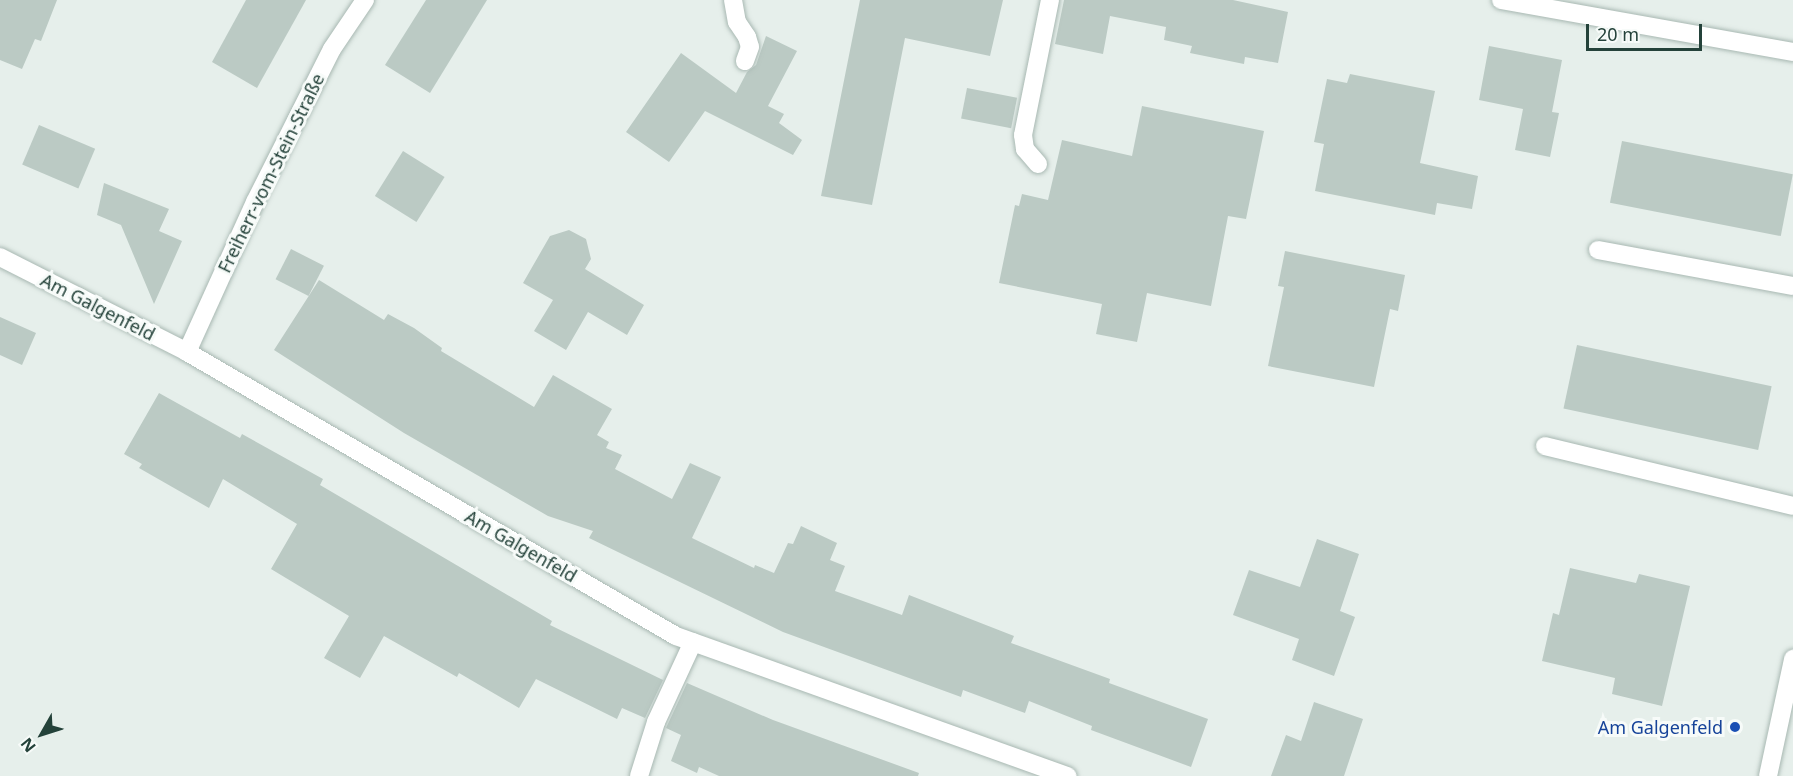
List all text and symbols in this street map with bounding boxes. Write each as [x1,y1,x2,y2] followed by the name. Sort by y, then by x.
[1589,12,1704,50] scale bar
[1597,22,1639,46] text: 20 m
[213,70,329,276] street label: Freiherr-vom-Stein-Straße
[37,269,159,345] street label: Am Galgenfeld
[461,505,581,587] street label: Am Galgenfeld
[12,704,72,764] north arrow
[1598,716,1723,738] place label: Am Galgenfeld
[1728,720,1742,734] marker: Am Galgenfeld
[15,733,41,757] text: N

